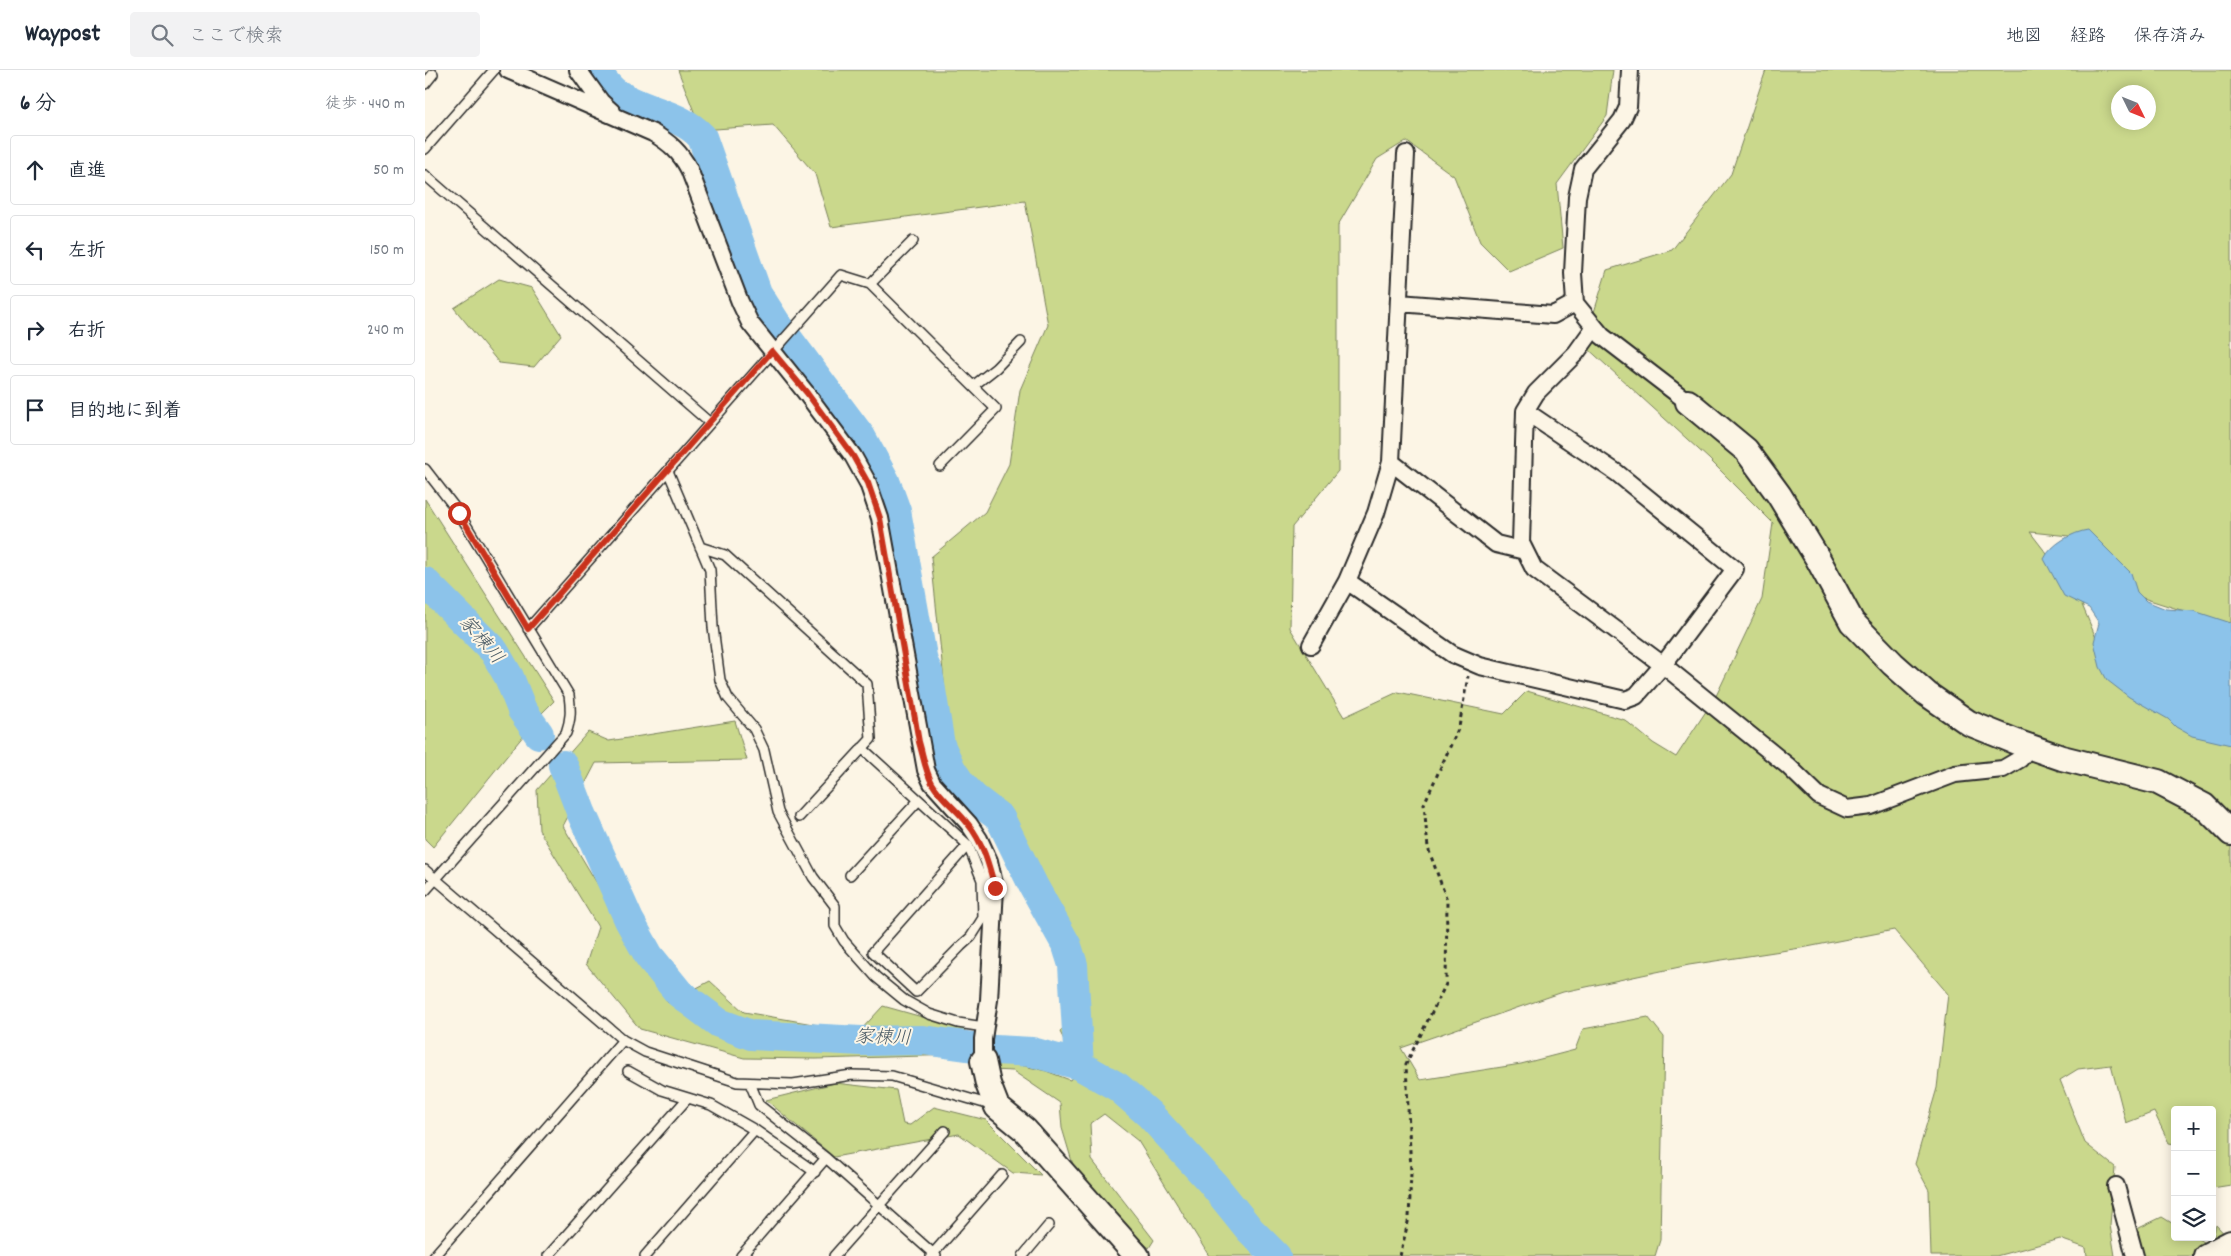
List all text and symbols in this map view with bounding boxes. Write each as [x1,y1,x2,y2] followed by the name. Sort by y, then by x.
[130,12,480,57] search box
[25,18,100,52] text: Waypost
[148,21,176,49] icon: search
[188,24,283,51] text: ここで検索
[2006,25,2042,50] text: 地図
[2070,25,2106,50] text: 経路
[2134,25,2206,50] text: 保存済み
[2111,85,2156,130] north arrow
[20,90,56,120] text: 6 分
[325,93,405,116] text: 徒歩 · 440 m
[21,156,49,184] icon: ahead
[68,159,106,186] text: 直進
[373,159,404,182] text: 50 m
[21,236,49,264] icon: left
[68,239,106,266] text: 左折
[370,239,404,262] text: 150 m
[21,316,49,344] icon: right
[68,319,106,346] text: 右折
[367,319,404,342] text: 240 m
[21,396,49,424] icon: arrive
[68,399,182,426] text: 目的地に到着
[448,502,471,525] route start
[451,611,509,671] water label: 家棟川
[984,877,1007,900] route end
[854,1025,912,1053] water label: 家棟川
[2171,1106,2216,1241] map controls
[2171,1106,2216,1151] button: +
[2171,1151,2216,1196] button: −
[2171,1196,2216,1241] button: layers

